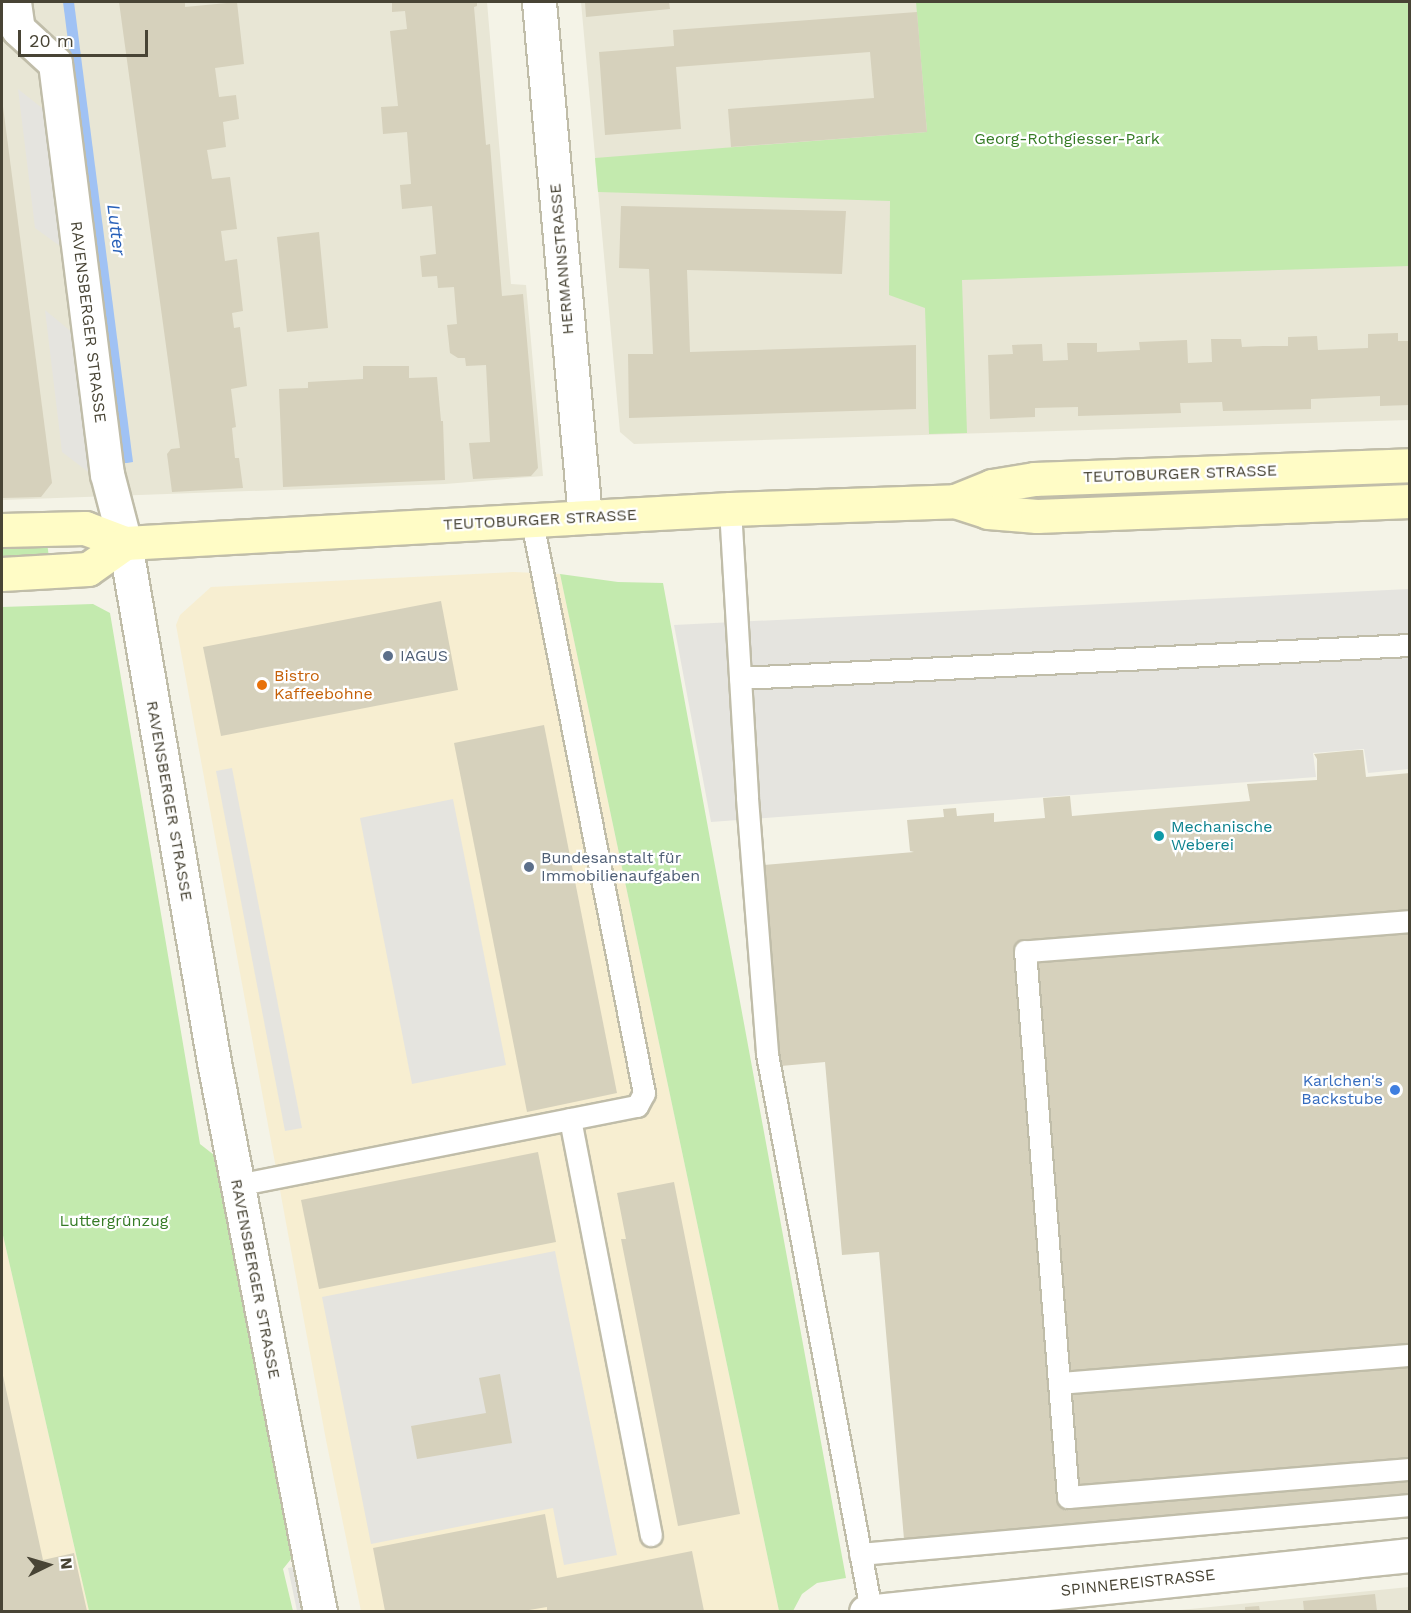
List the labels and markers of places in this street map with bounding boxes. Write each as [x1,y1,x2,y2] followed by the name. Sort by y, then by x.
[400,646,448,666] place label: IAGUS
[381,649,395,663] marker: IAGUS
[274,666,373,704] place label: Bistro Kaffeebohne
[255,678,269,692] marker: Bistro Kaffeebohne
[1171,817,1272,855] place label: Mechanische Weberei
[1152,829,1166,843] marker: Mechanische Weberei
[541,848,700,886] place label: Bundesanstalt für Immobilienaufgaben
[522,860,536,874] marker: Bundesanstalt für Immobilienaufgaben
[1301,1071,1383,1109] place label: Karlchen's Backstube
[1388,1083,1402,1097] marker: Karlchen's Backstube

